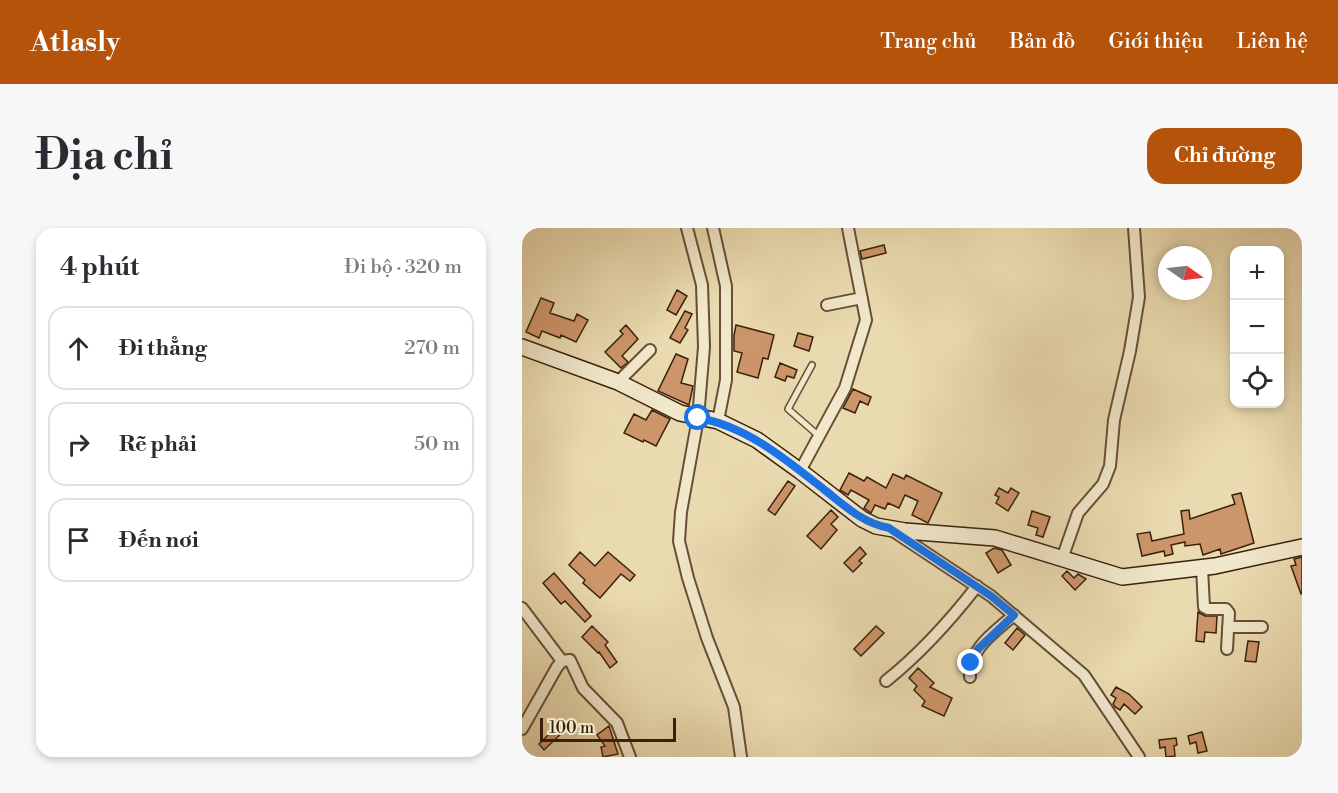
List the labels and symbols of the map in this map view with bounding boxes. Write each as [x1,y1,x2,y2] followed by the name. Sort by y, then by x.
[1158,246,1212,300] north arrow
[684,404,710,430] route start
[957,649,983,675] route end
[540,715,676,742] scale bar

